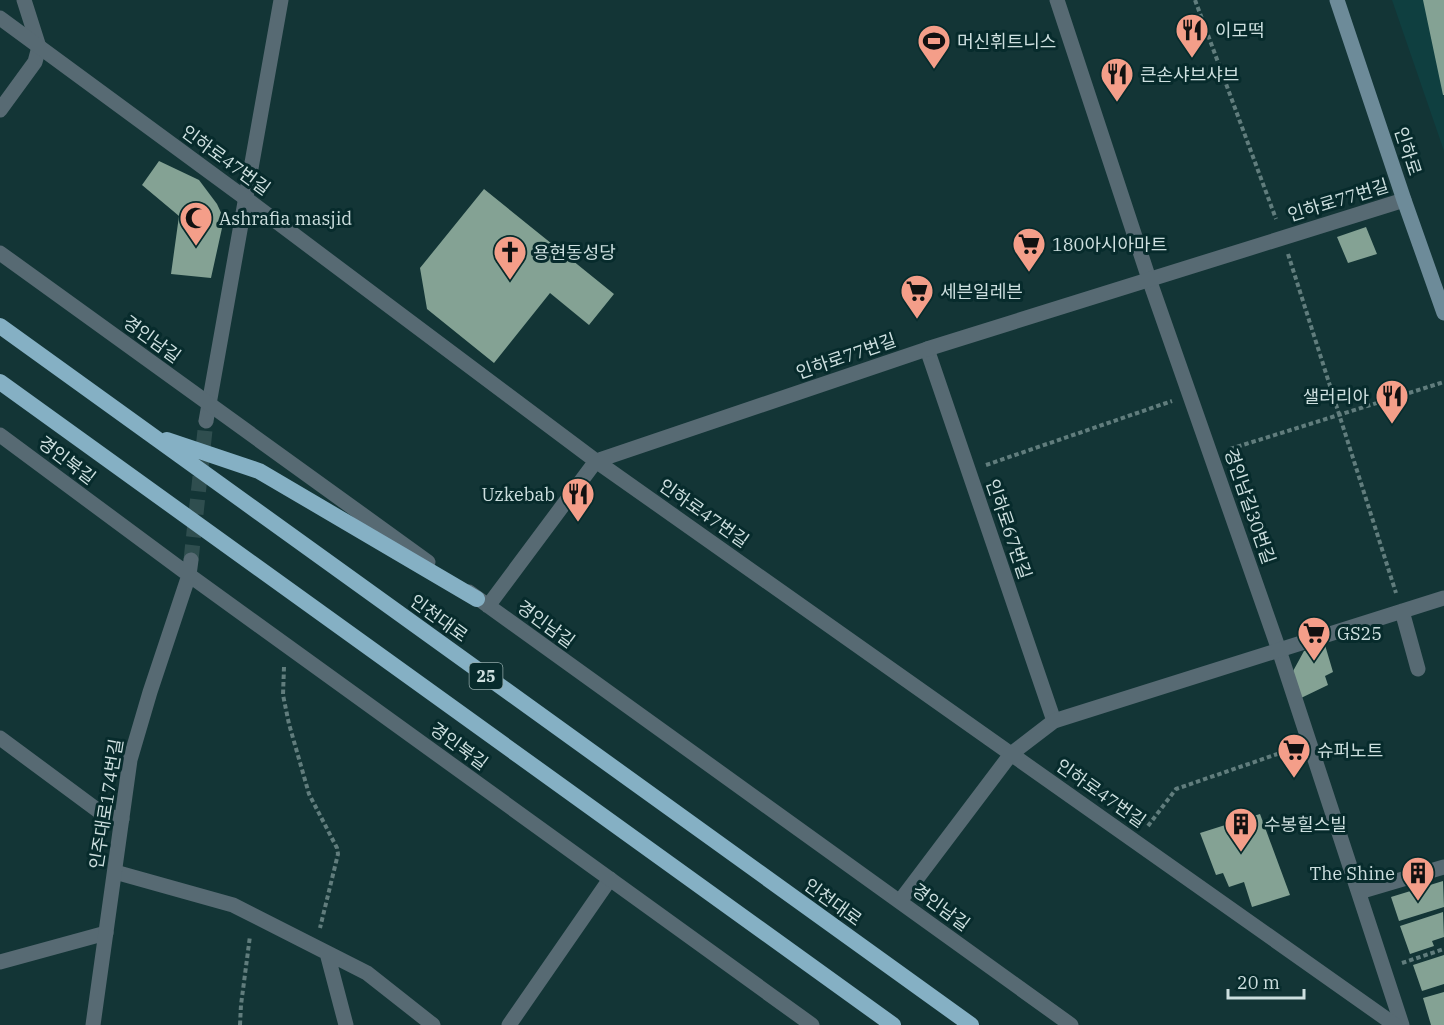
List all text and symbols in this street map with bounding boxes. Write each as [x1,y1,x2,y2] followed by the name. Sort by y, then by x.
[1174,12,1210,59] restaurant icon: 이모떡
[1215,19,1265,42] place label: 이모떡
[916,23,952,70] sports icon: 머신휘트니스
[957,30,1056,53] place label: 머신휘트니스
[1099,56,1135,103] restaurant icon: 큰손샤브샤브
[1140,63,1239,86] place label: 큰손샤브샤브
[177,120,275,200] street label: 인하로47번길
[1389,124,1427,178] street label: 인하로
[1285,174,1391,226] street label: 인하로77번길
[178,200,214,247] mosque icon: Ashrafia masjid
[219,207,352,230] place label: Ashrafia masjid
[1011,226,1047,273] supermarket icon: 180아시아마트
[1052,233,1167,256] place label: 180아시아마트
[492,234,528,281] church icon: 용현동성당
[533,241,616,264] place label: 용현동성당
[899,273,935,320] supermarket icon: 세븐일레븐
[940,280,1023,303] place label: 세븐일레븐
[118,310,186,368] street label: 경인남길
[793,328,899,384] street label: 인하로77번길
[1374,378,1410,425] restaurant icon: 샐러리아
[1303,385,1369,408] place label: 샐러리아
[34,431,100,489] street label: 경인북길
[1219,445,1281,567] street label: 경인남길30번길
[655,474,753,552] street label: 인하로47번길
[560,476,596,523] restaurant icon: Uzkebab
[981,476,1037,582] street label: 인하로67번길
[482,483,555,506] place label: Uzkebab
[405,589,473,647] street label: 인천대로
[512,595,580,653] street label: 경인남길
[1296,615,1332,662] supermarket icon: GS25
[1337,622,1382,645] place label: GS25
[470,663,502,689] road number: 25
[425,717,493,775] street label: 경인북길
[1276,732,1312,779] supermarket icon: 슈퍼노트
[84,737,128,871] street label: 인주대로174번길
[1317,739,1383,762] place label: 슈퍼노트
[1052,754,1150,832] street label: 인하로47번길
[1223,806,1259,853] building icon: 수봉힐스빌
[1264,813,1347,836] place label: 수봉힐스빌
[1400,855,1436,902] building icon: The Shine
[1310,862,1395,885] place label: The Shine
[799,873,867,931] street label: 인천대로
[907,878,975,936] street label: 경인남길
[1228,962,1304,1000] scale bar
[1237,971,1280,994] text: 20 m

